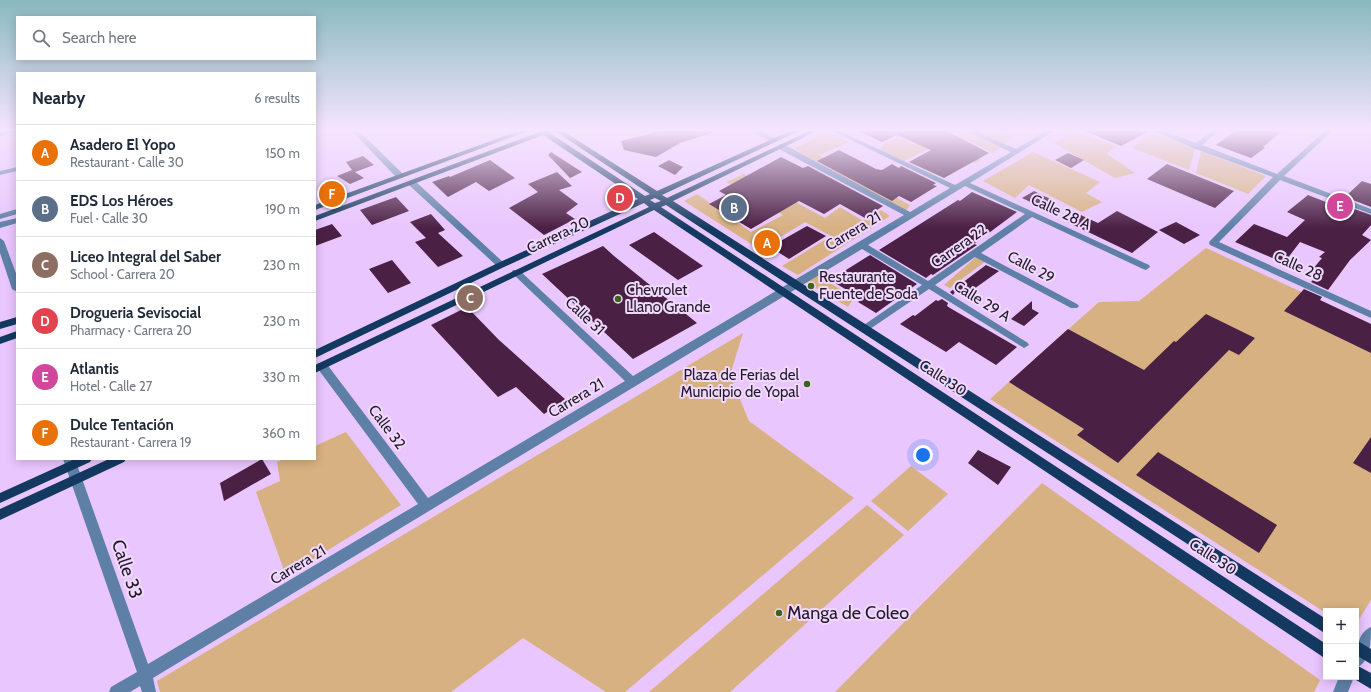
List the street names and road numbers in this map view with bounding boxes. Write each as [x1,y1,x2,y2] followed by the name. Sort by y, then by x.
[1028,190,1095,234] street label: Calle 28 A
[822,207,884,255] street label: Carrera 21
[524,213,592,257] street label: Carrera 20
[927,220,991,272] street label: Carrera 22
[1004,247,1058,287] street label: Calle 29
[1271,247,1325,285] street label: Calle 28
[950,277,1014,326] street label: Calle 29 A
[561,293,609,339] street label: Calle 31
[916,356,970,400] street label: Calle 30
[545,374,607,422] street label: Carrera 21
[365,401,409,453] street label: Calle 32
[1186,535,1240,579] street label: Calle 30
[107,537,147,601] street label: Calle 33
[267,541,329,589] street label: Carrera 21

